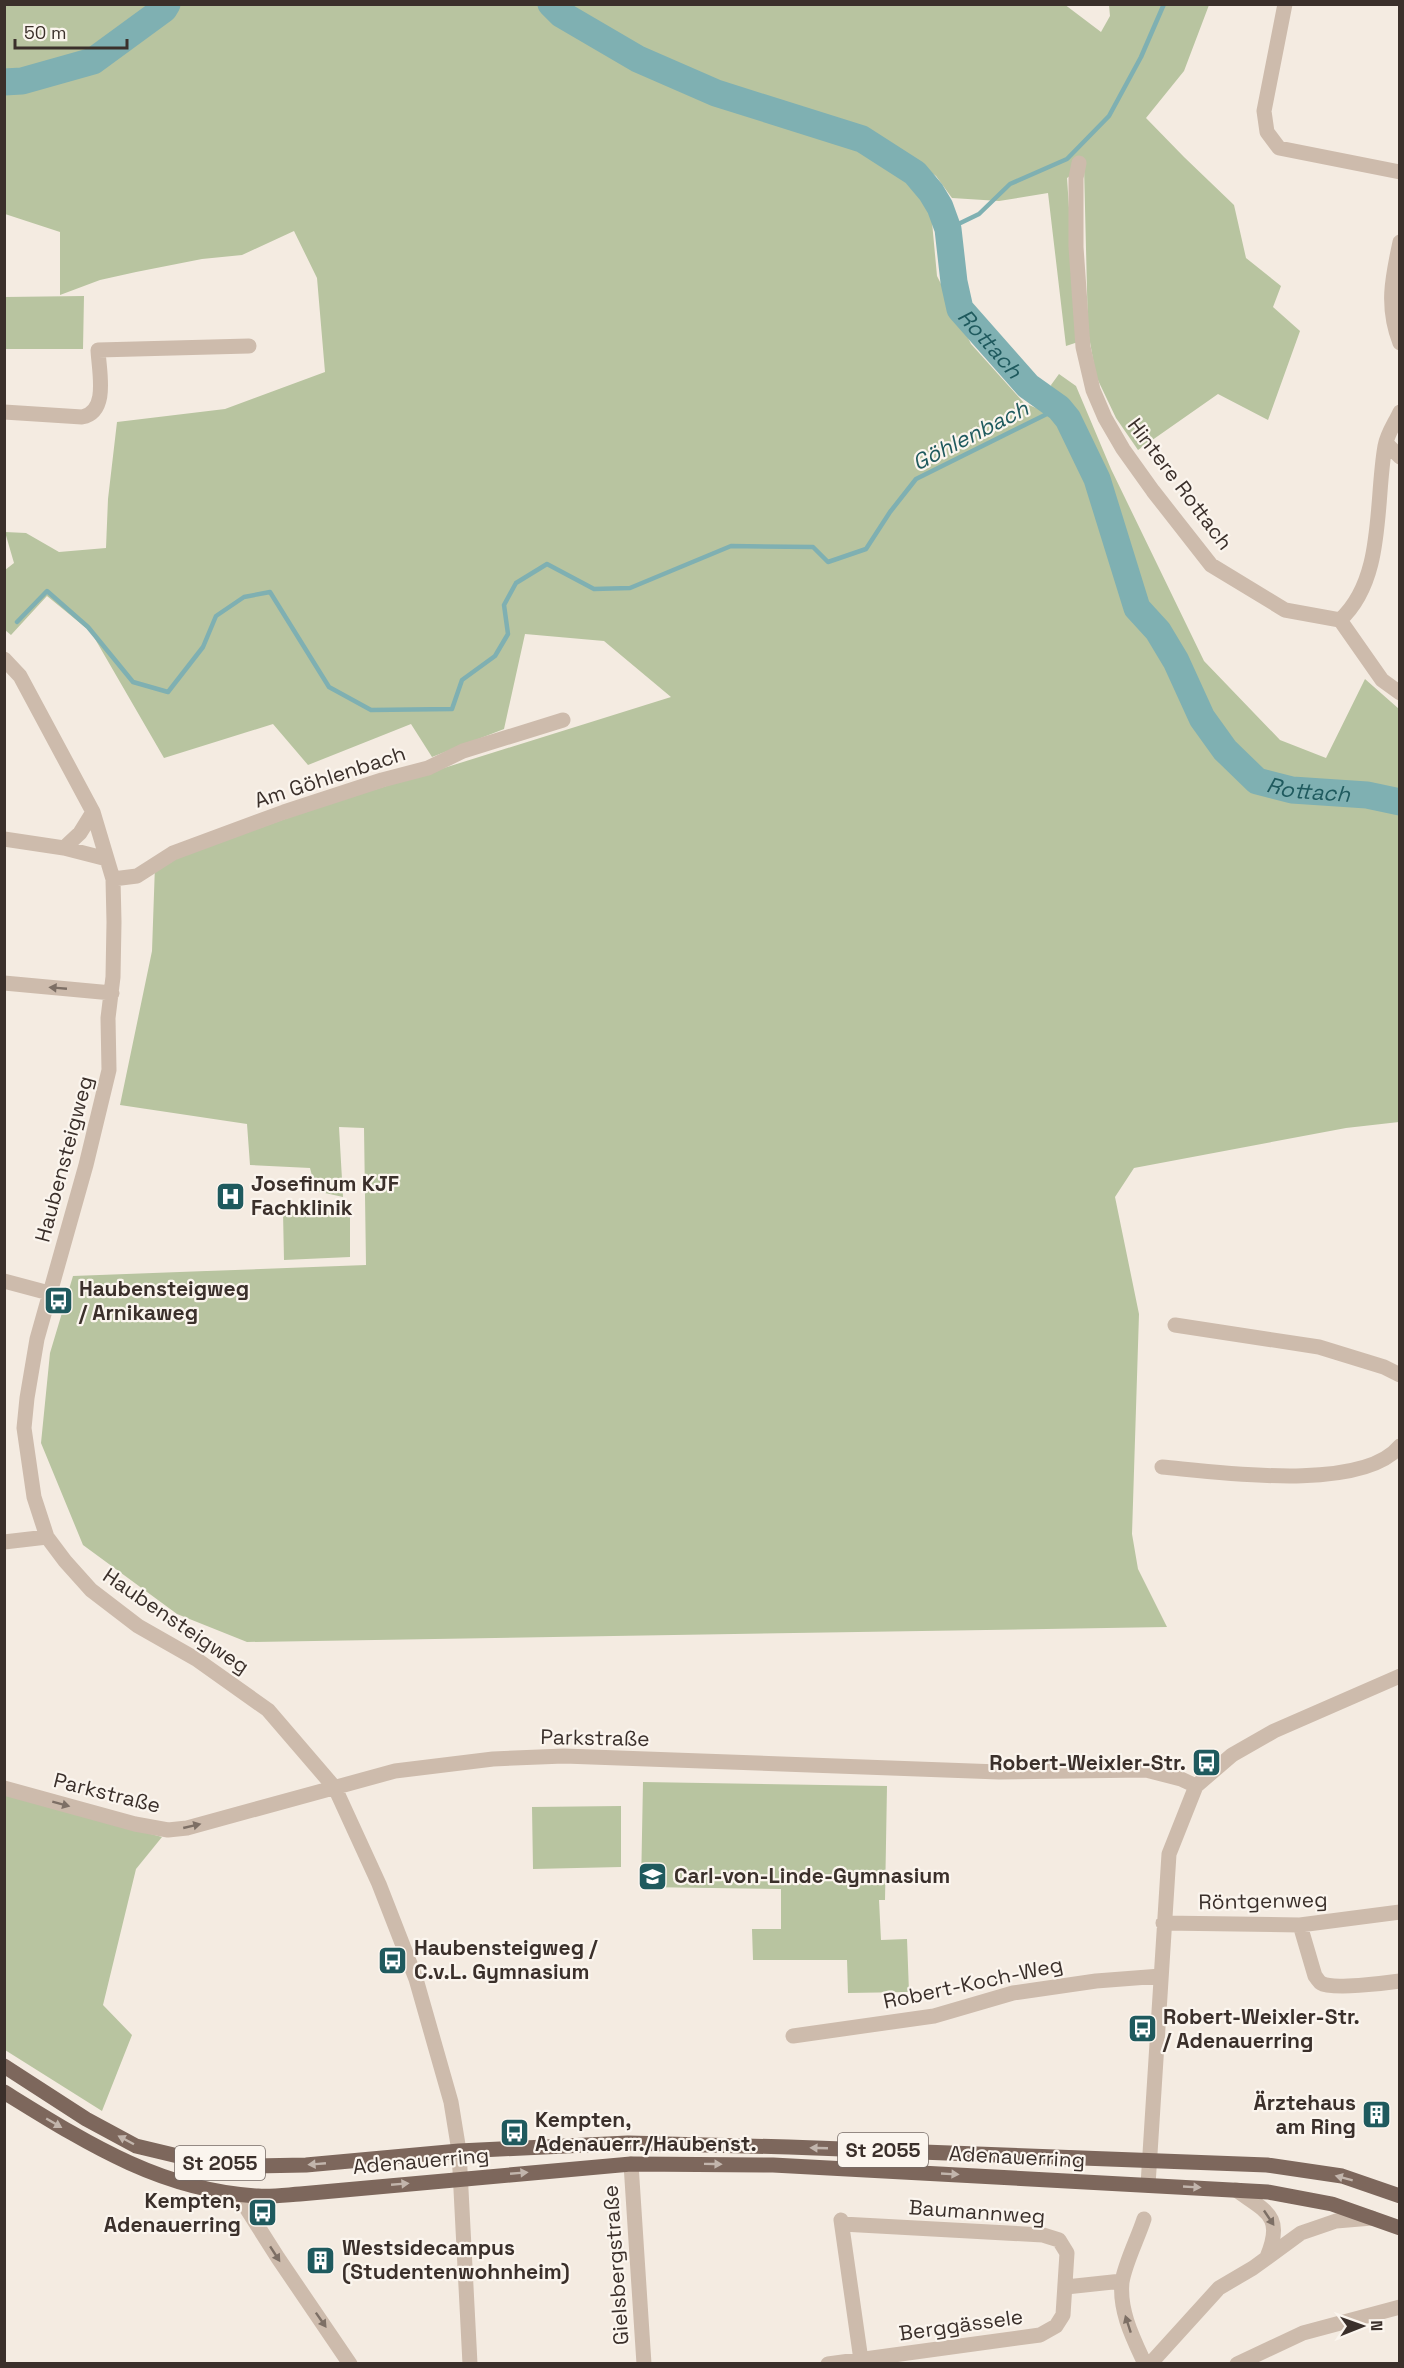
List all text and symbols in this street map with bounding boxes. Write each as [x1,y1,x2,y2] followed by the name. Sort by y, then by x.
[15,12,128,50] scale bar
[24,21,66,44] text: 50 m
[952,303,1029,384] water label: Rottach
[907,394,1033,476] water label: Göhlenbach
[1122,412,1239,555] street label: Hintere Rottach
[251,739,409,814] street label: Am Göhlenbach
[1264,770,1351,808] water label: Rottach
[49,983,68,993] one-way arrow
[28,1073,99,1245] street label: Haubensteigweg
[251,1170,399,1221] place label: Josefinum KJF Fachklinik
[214,1180,246,1212] hospital icon: Josefinum KJF Fachklinik
[78,1275,249,1326] place label: Haubensteigweg / Arnikaweg
[42,1285,74,1317] bus stop icon: Haubensteigweg / Arnikaweg
[98,1562,255,1680] street label: Haubensteigweg
[540,1723,650,1752] street label: Parkstraße
[1191,1747,1223,1779] bus stop icon: Robert-Weixler-Str.
[989,1749,1186,1776] place label: Robert-Weixler-Str.
[51,1766,163,1819] street label: Parkstraße
[52,1800,70,1809] one-way arrow
[183,1821,202,1831] one-way arrow
[637,1860,669,1892] school or university icon: Carl-von-Linde-Gymnasium
[674,1862,950,1889] place label: Carl-von-Linde-Gymnasium
[1198,1886,1328,1915] street label: Röntgenweg
[414,1934,598,1985] place label: Haubensteigweg / C.v.L. Gymnasium
[377,1944,409,1976] bus stop icon: Haubensteigweg / C.v.L. Gymnasium
[881,1950,1065,2015] street label: Robert-Koch-Weg
[1162,2003,1360,2054] place label: Robert-Weixler-Str. / Adenauerring
[1126,2013,1158,2045] bus stop icon: Robert-Weixler-Str. / Adenauerring
[1253,2089,1356,2140] place label: Ärztehaus am Ring
[1361,2099,1393,2131] building icon: Ärztehaus am Ring
[535,2106,757,2157] place label: Kempten, Adenauerr./Haubenst.
[498,2116,530,2148] bus stop icon: Kempten, Adenauerr./Haubenst.
[46,2117,62,2128] one-way arrow
[838,2133,928,2167] road number: St 2055
[117,2135,134,2145] one-way arrow
[948,2139,1086,2174] street label: Adenauerring
[352,2141,490,2180] street label: Adenauerring
[810,2143,829,2152] one-way arrow
[175,2146,265,2180] road number: St 2055
[308,2159,327,2169] one-way arrow
[704,2159,723,2169] one-way arrow
[509,2168,528,2178] one-way arrow
[940,2170,959,2179] one-way arrow
[1335,2173,1353,2182] one-way arrow
[390,2179,409,2189] one-way arrow
[1182,2183,1201,2192] one-way arrow
[596,2184,635,2346] street label: Gielsbergstraße
[104,2187,241,2238] place label: Kempten, Adenauerring
[908,2193,1046,2230] street label: Baumannweg
[246,2197,278,2229] bus stop icon: Kempten, Adenauerring
[1263,2209,1275,2225] one-way arrow
[342,2234,570,2285] place label: Westsidecampus (Studentenwohnheim)
[305,2244,337,2276] building icon: Westsidecampus (Studentenwohnheim)
[270,2245,281,2262] one-way arrow
[1332,2296,1392,2356] north arrow
[897,2302,1025,2347] street label: Berggässele
[315,2312,327,2328] one-way arrow
[1123,2314,1133,2332] one-way arrow
[1366,2320,1387,2331] text: N

